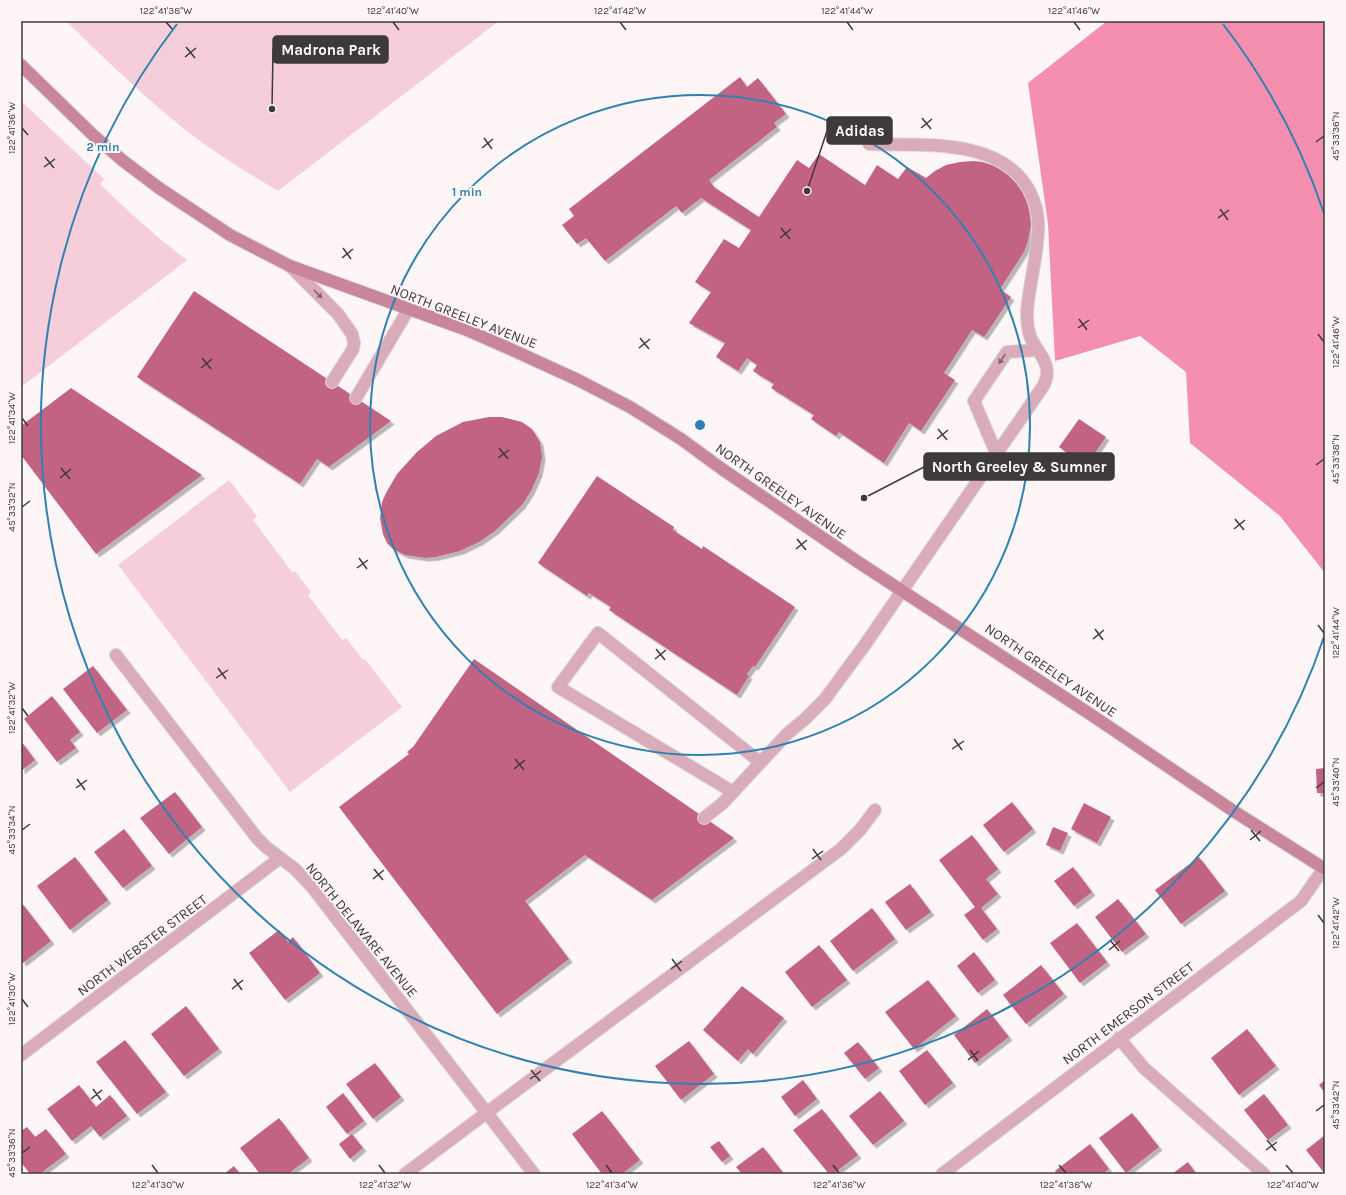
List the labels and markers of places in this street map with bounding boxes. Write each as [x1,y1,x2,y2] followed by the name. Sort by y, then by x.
[273,36,388,63] callout: Madrona Park
[827,117,892,144] callout: Adidas
[693,418,707,432] centre of rings
[924,453,1114,480] callout: North Greeley & Sumner

